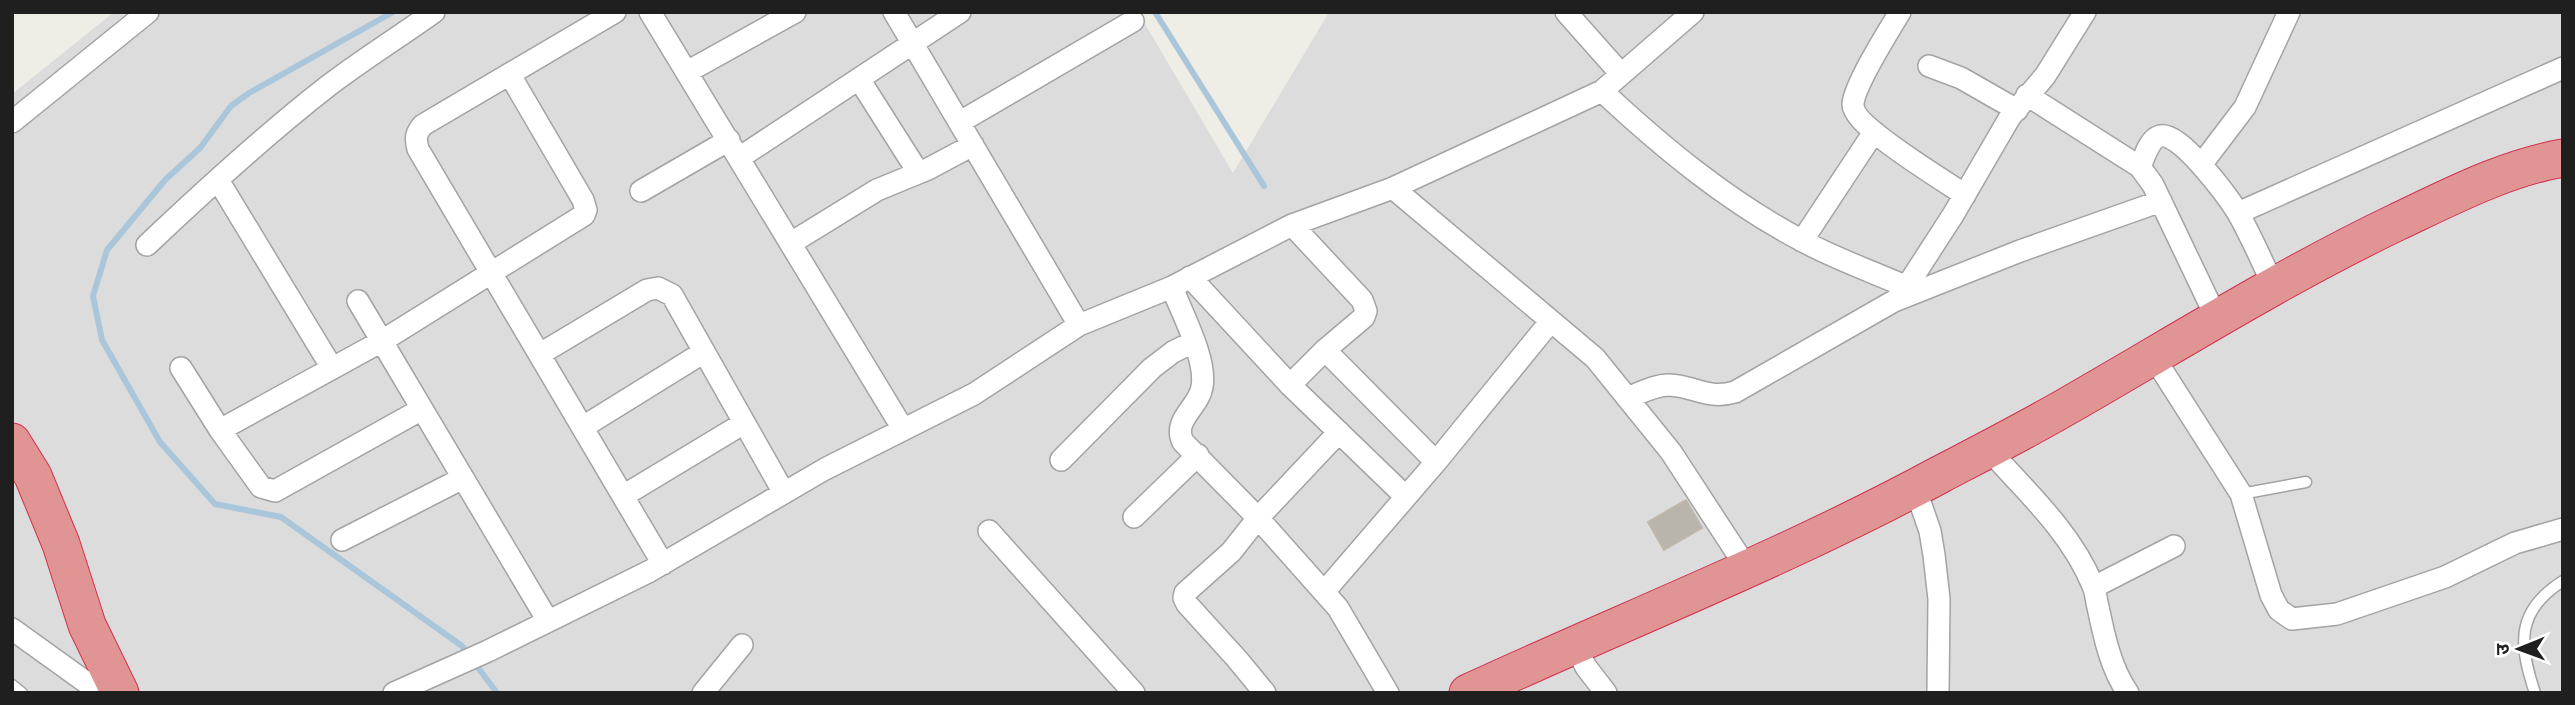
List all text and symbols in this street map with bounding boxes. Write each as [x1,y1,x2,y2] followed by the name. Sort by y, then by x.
[2484,614,2554,684] north arrow
[2490,643,2514,655] text: उ

